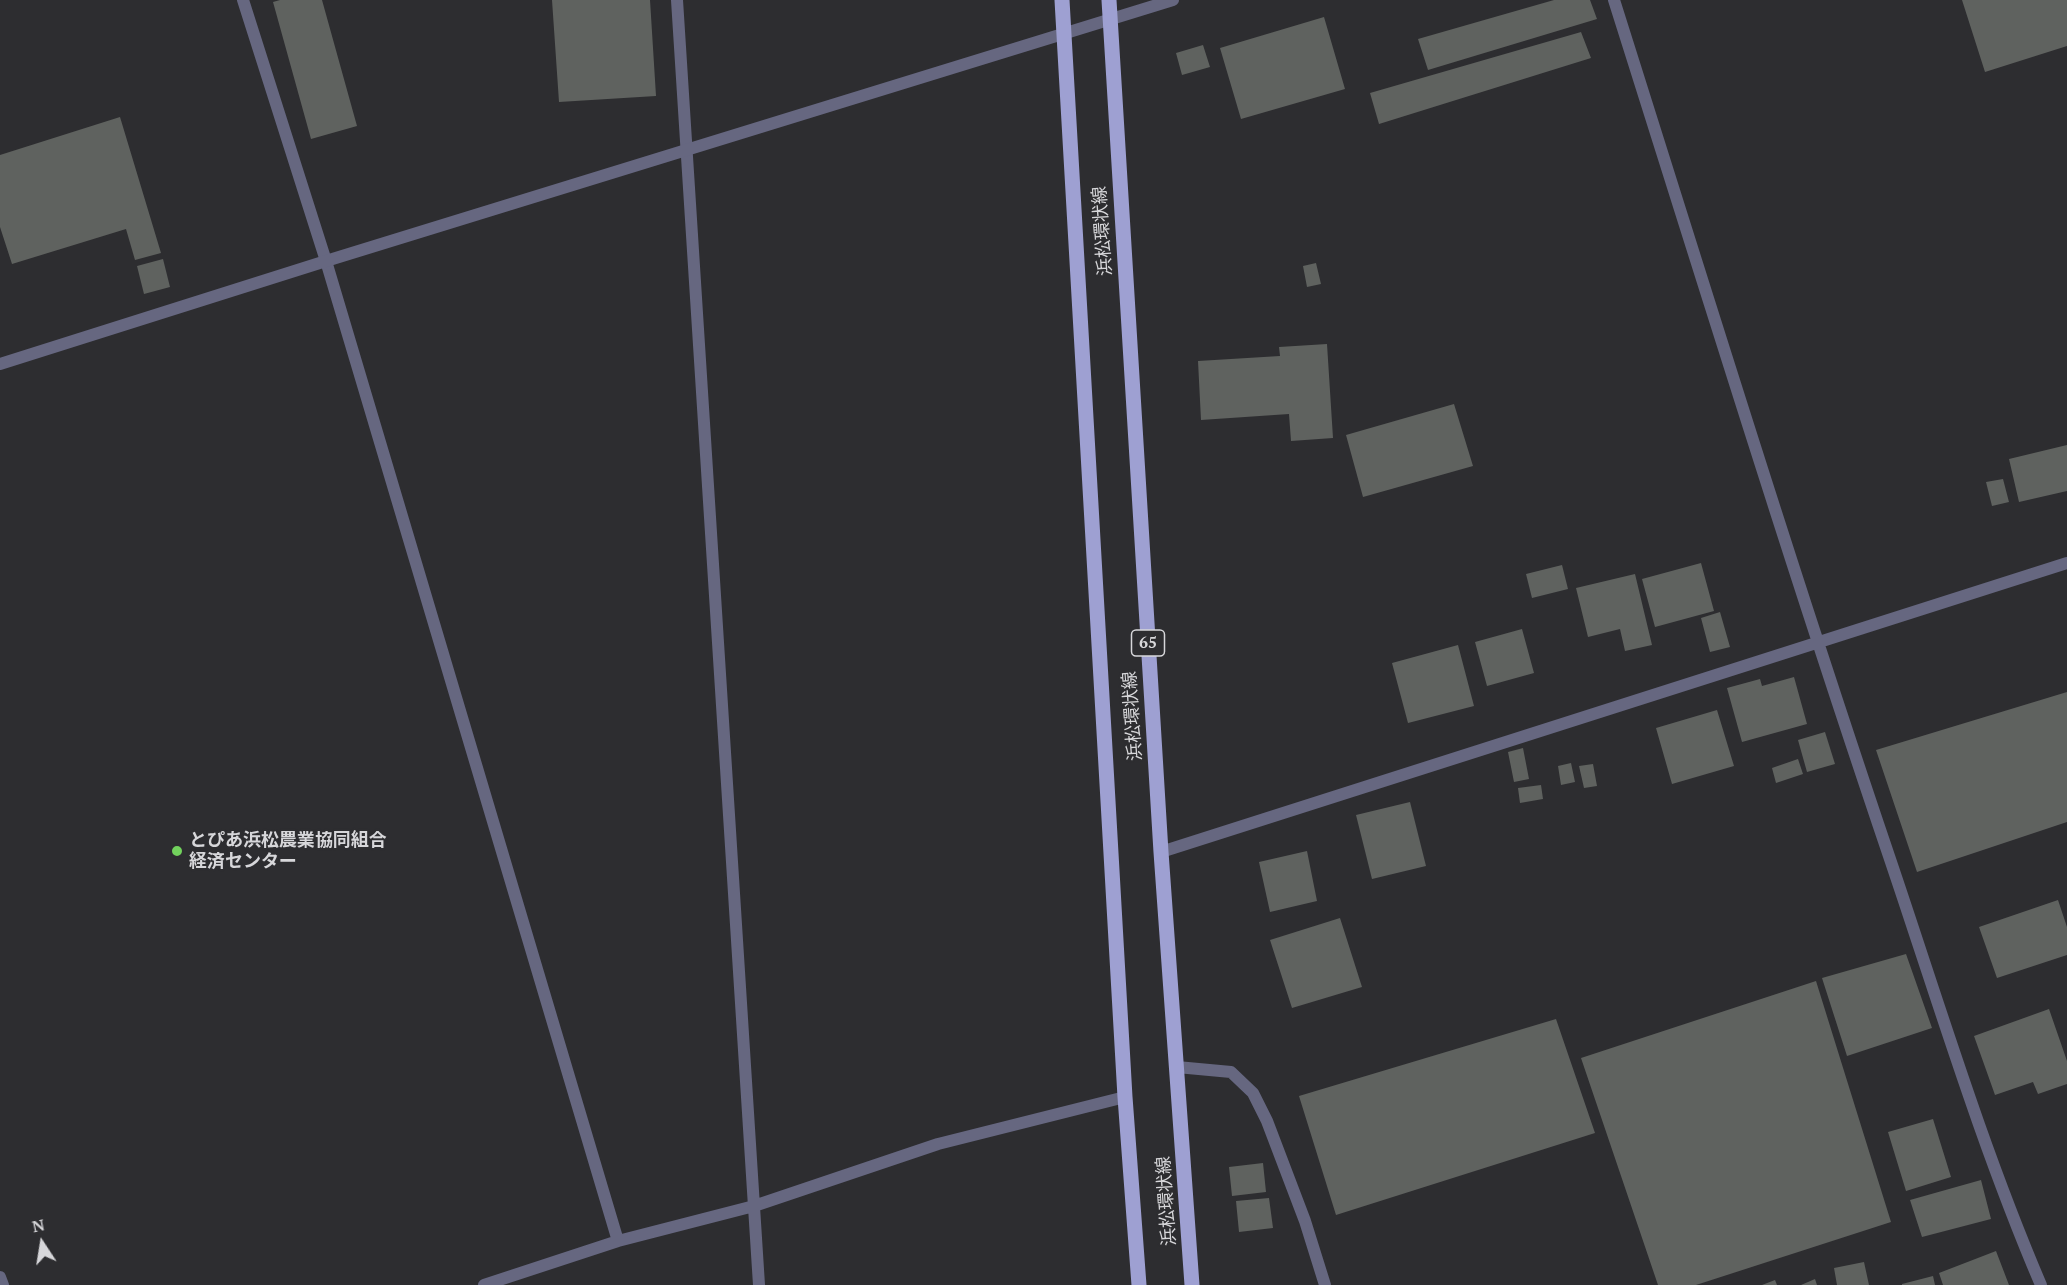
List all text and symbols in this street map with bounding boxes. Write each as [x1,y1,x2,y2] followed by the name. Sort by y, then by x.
[1089,185,1117,277] street label: 浜松環状線
[1132,630,1164,656] road number: 65
[1119,670,1147,762] street label: 浜松環状線
[189,830,387,872] place label: とぴあ浜松農業協同組合 経済センター
[170,844,184,858] marker: とぴあ浜松農業協同組合 経済センター
[1153,1155,1181,1247] street label: 浜松環状線
[12,1213,72,1273] north arrow
[30,1213,46,1237] text: N

